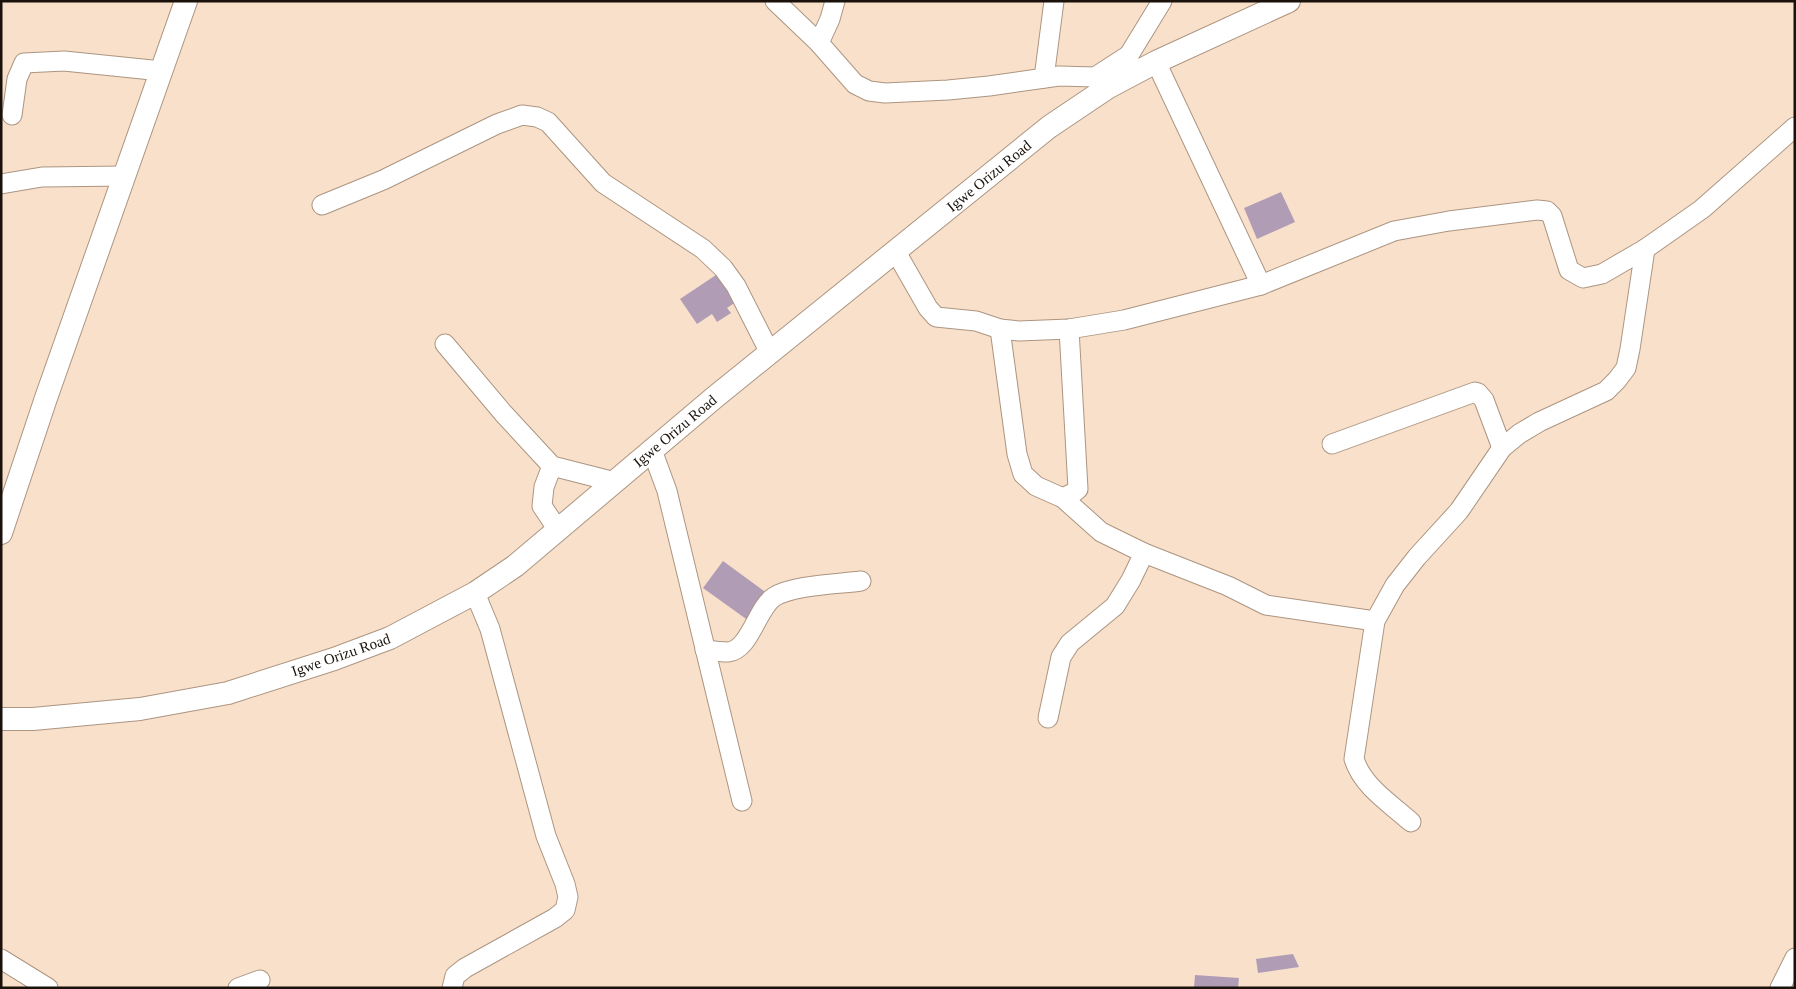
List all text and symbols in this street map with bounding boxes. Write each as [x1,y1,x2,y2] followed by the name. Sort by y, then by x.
[944,137,1035,215] street label: Igwe Orizu Road
[630,391,720,470] street label: Igwe Orizu Road
[290,630,393,679] street label: Igwe Orizu Road

